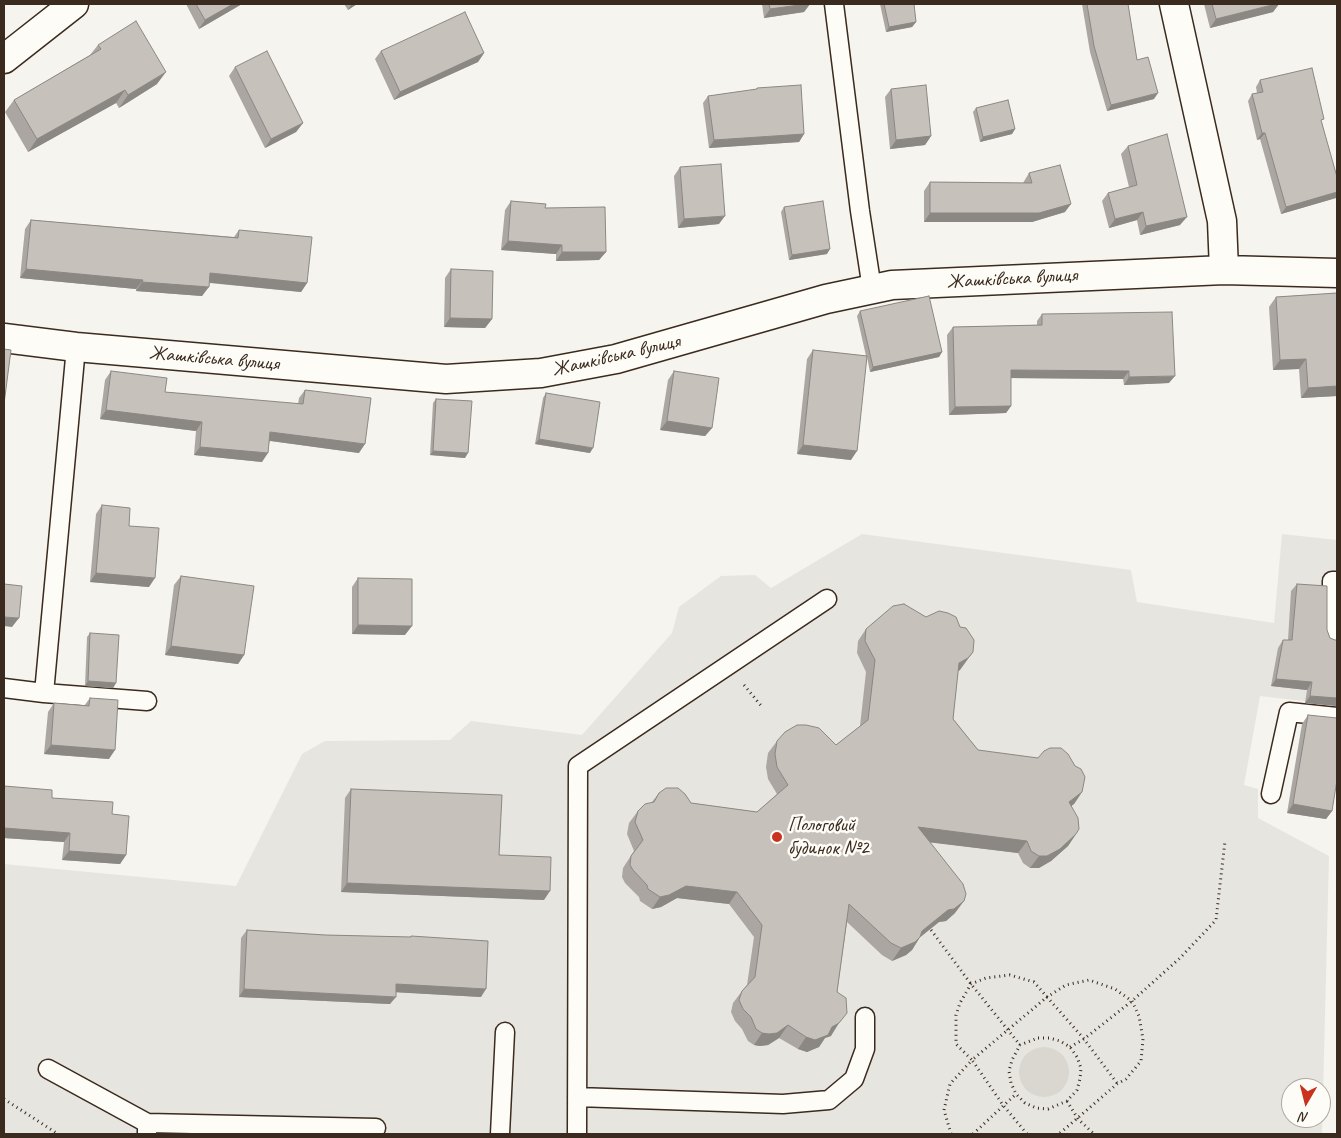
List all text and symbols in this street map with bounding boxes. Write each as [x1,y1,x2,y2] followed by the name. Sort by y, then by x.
[946,264,1078,294] street label: Жашківська вулиця
[550,330,682,382] street label: Жашківська вулиця
[148,341,280,377] street label: Жашківська вулиця
[788,814,869,861] place label: Пологовий будинок №2
[770,830,784,844] marker: Пологовий будинок №2
[1281,1078,1331,1128] north arrow
[1299,1108,1309,1126] text: N

